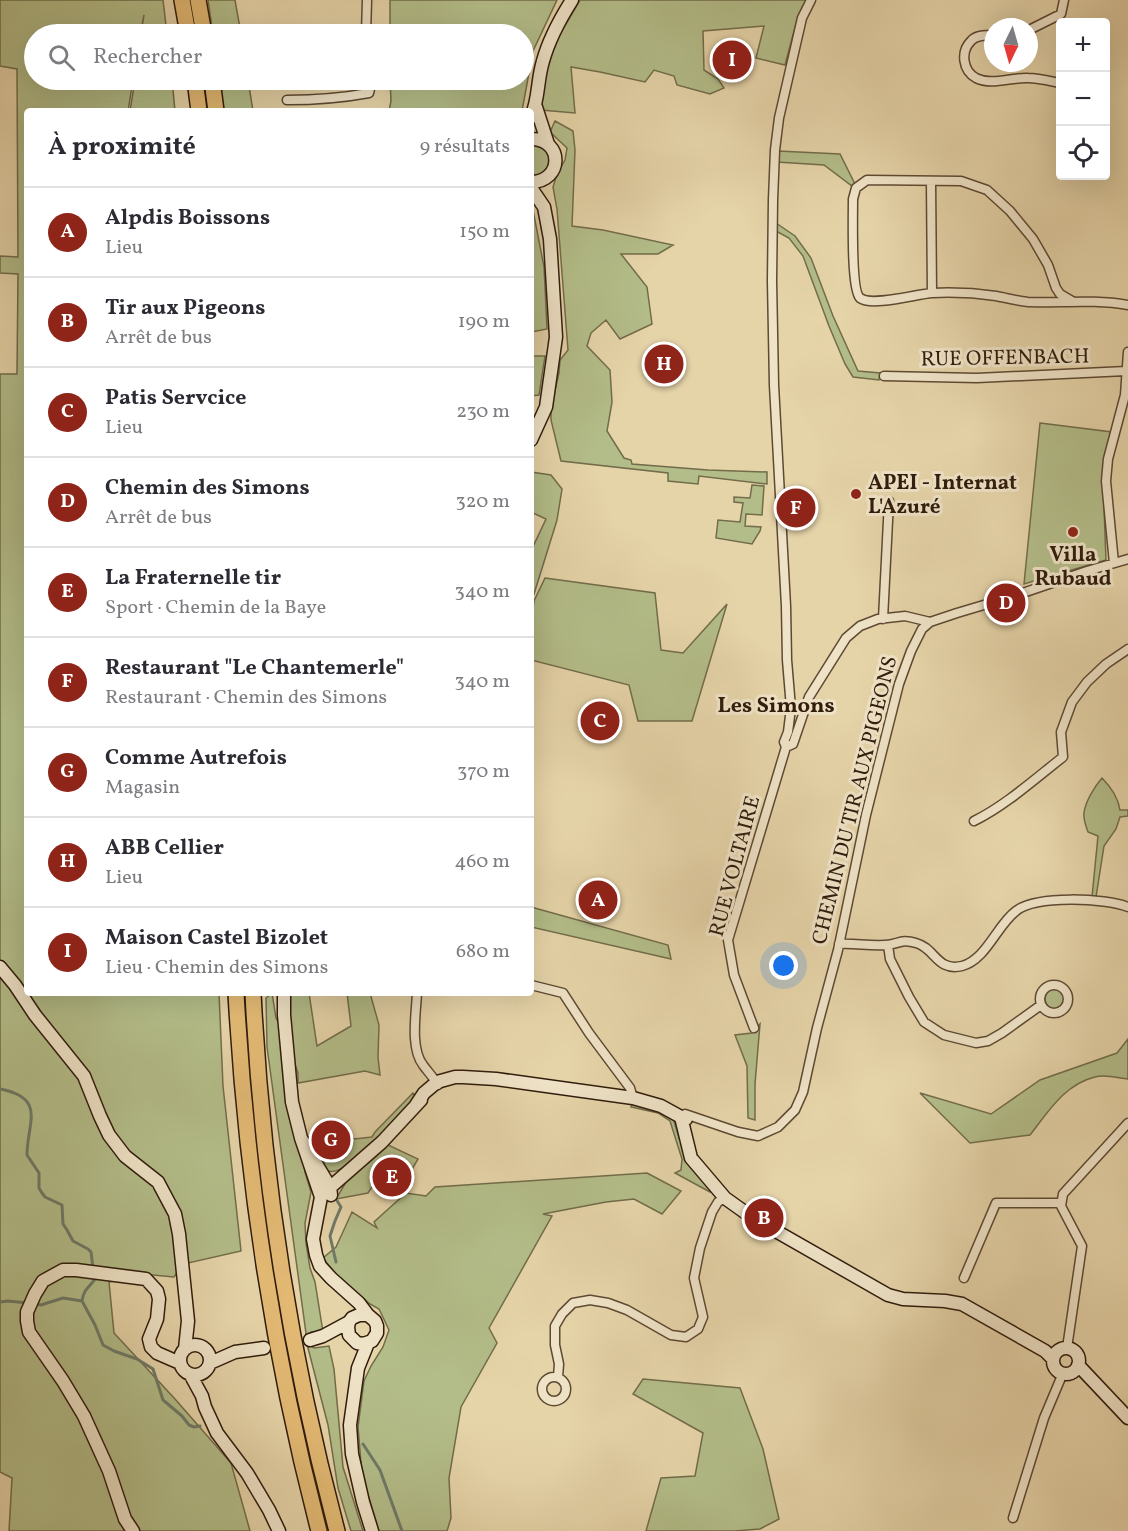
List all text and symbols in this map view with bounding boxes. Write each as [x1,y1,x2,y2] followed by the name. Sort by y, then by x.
[984,18,1038,72] north arrow
[1056,18,1110,180] map controls
[1056,18,1110,72] button: +
[24,24,534,90] search box
[712,38,752,82] pin: I
[45,41,78,74] icon: search
[93,42,202,73] text: Rechercher
[1056,72,1110,126] button: −
[1056,126,1110,180] button: locate
[48,129,196,165] text: À proximité
[420,133,510,161] text: 9 résultats
[105,203,270,234] text: Alpdis Boissons
[60,218,75,246] text: A
[459,218,510,246] text: 150 m
[105,234,143,262] text: Lieu
[105,293,265,324] text: Tir aux Pigeons
[61,308,74,336] text: B
[458,308,510,336] text: 190 m
[105,324,212,352] text: Arrêt de bus
[644,342,684,386] pin: H
[920,343,1090,374] street label: RUE OFFENBACH
[105,383,246,414] text: Patis Servcice
[61,398,74,426] text: C
[456,398,510,426] text: 230 m
[105,414,143,442] text: Lieu
[868,469,1017,522] place label: APEI - Internat L'Azuré
[105,473,310,504] text: Chemin des Simons
[776,486,816,530] pin: F
[849,487,863,501] marker: APEI - Internat L'Azuré
[60,488,75,516] text: D
[455,488,510,516] text: 320 m
[105,504,212,532] text: Arrêt de bus
[1066,525,1080,539] marker: Villa Rubaud
[1034,541,1112,594] place label: Villa Rubaud
[105,563,281,594] text: La Fraternelle tir
[61,578,74,606] text: E
[454,578,510,606] text: 340 m
[986,580,1026,626] pin: D
[105,594,326,622] text: Sport · Chemin de la Baye
[105,653,404,684] text: Restaurant "Le Chantemerle"
[806,653,905,948] street label: CHEMIN DU TIR AUX PIGEONS
[62,668,73,696] text: F
[454,668,510,696] text: 340 m
[105,684,387,712] text: Restaurant · Chemin des Simons
[717,691,835,722] district label: Les Simons
[580,698,620,744] pin: C
[105,743,287,774] text: Comme Autrefois
[60,758,75,786] text: G
[457,758,510,786] text: 370 m
[105,774,180,802] text: Magasin
[703,793,768,940] street label: RUE VOLTAIRE
[105,833,224,864] text: ABB Cellier
[60,848,75,876] text: H
[454,848,510,876] text: 460 m
[105,864,143,892] text: Lieu
[578,878,618,922] pin: A
[105,923,328,954] text: Maison Castel Bizolet
[64,938,71,966] text: I
[456,938,510,966] text: 680 m
[769,951,798,980] your location
[105,954,328,982] text: Lieu · Chemin des Simons
[312,1118,350,1162] pin: G
[372,1154,412,1200] pin: E
[744,1196,783,1240] pin: B

